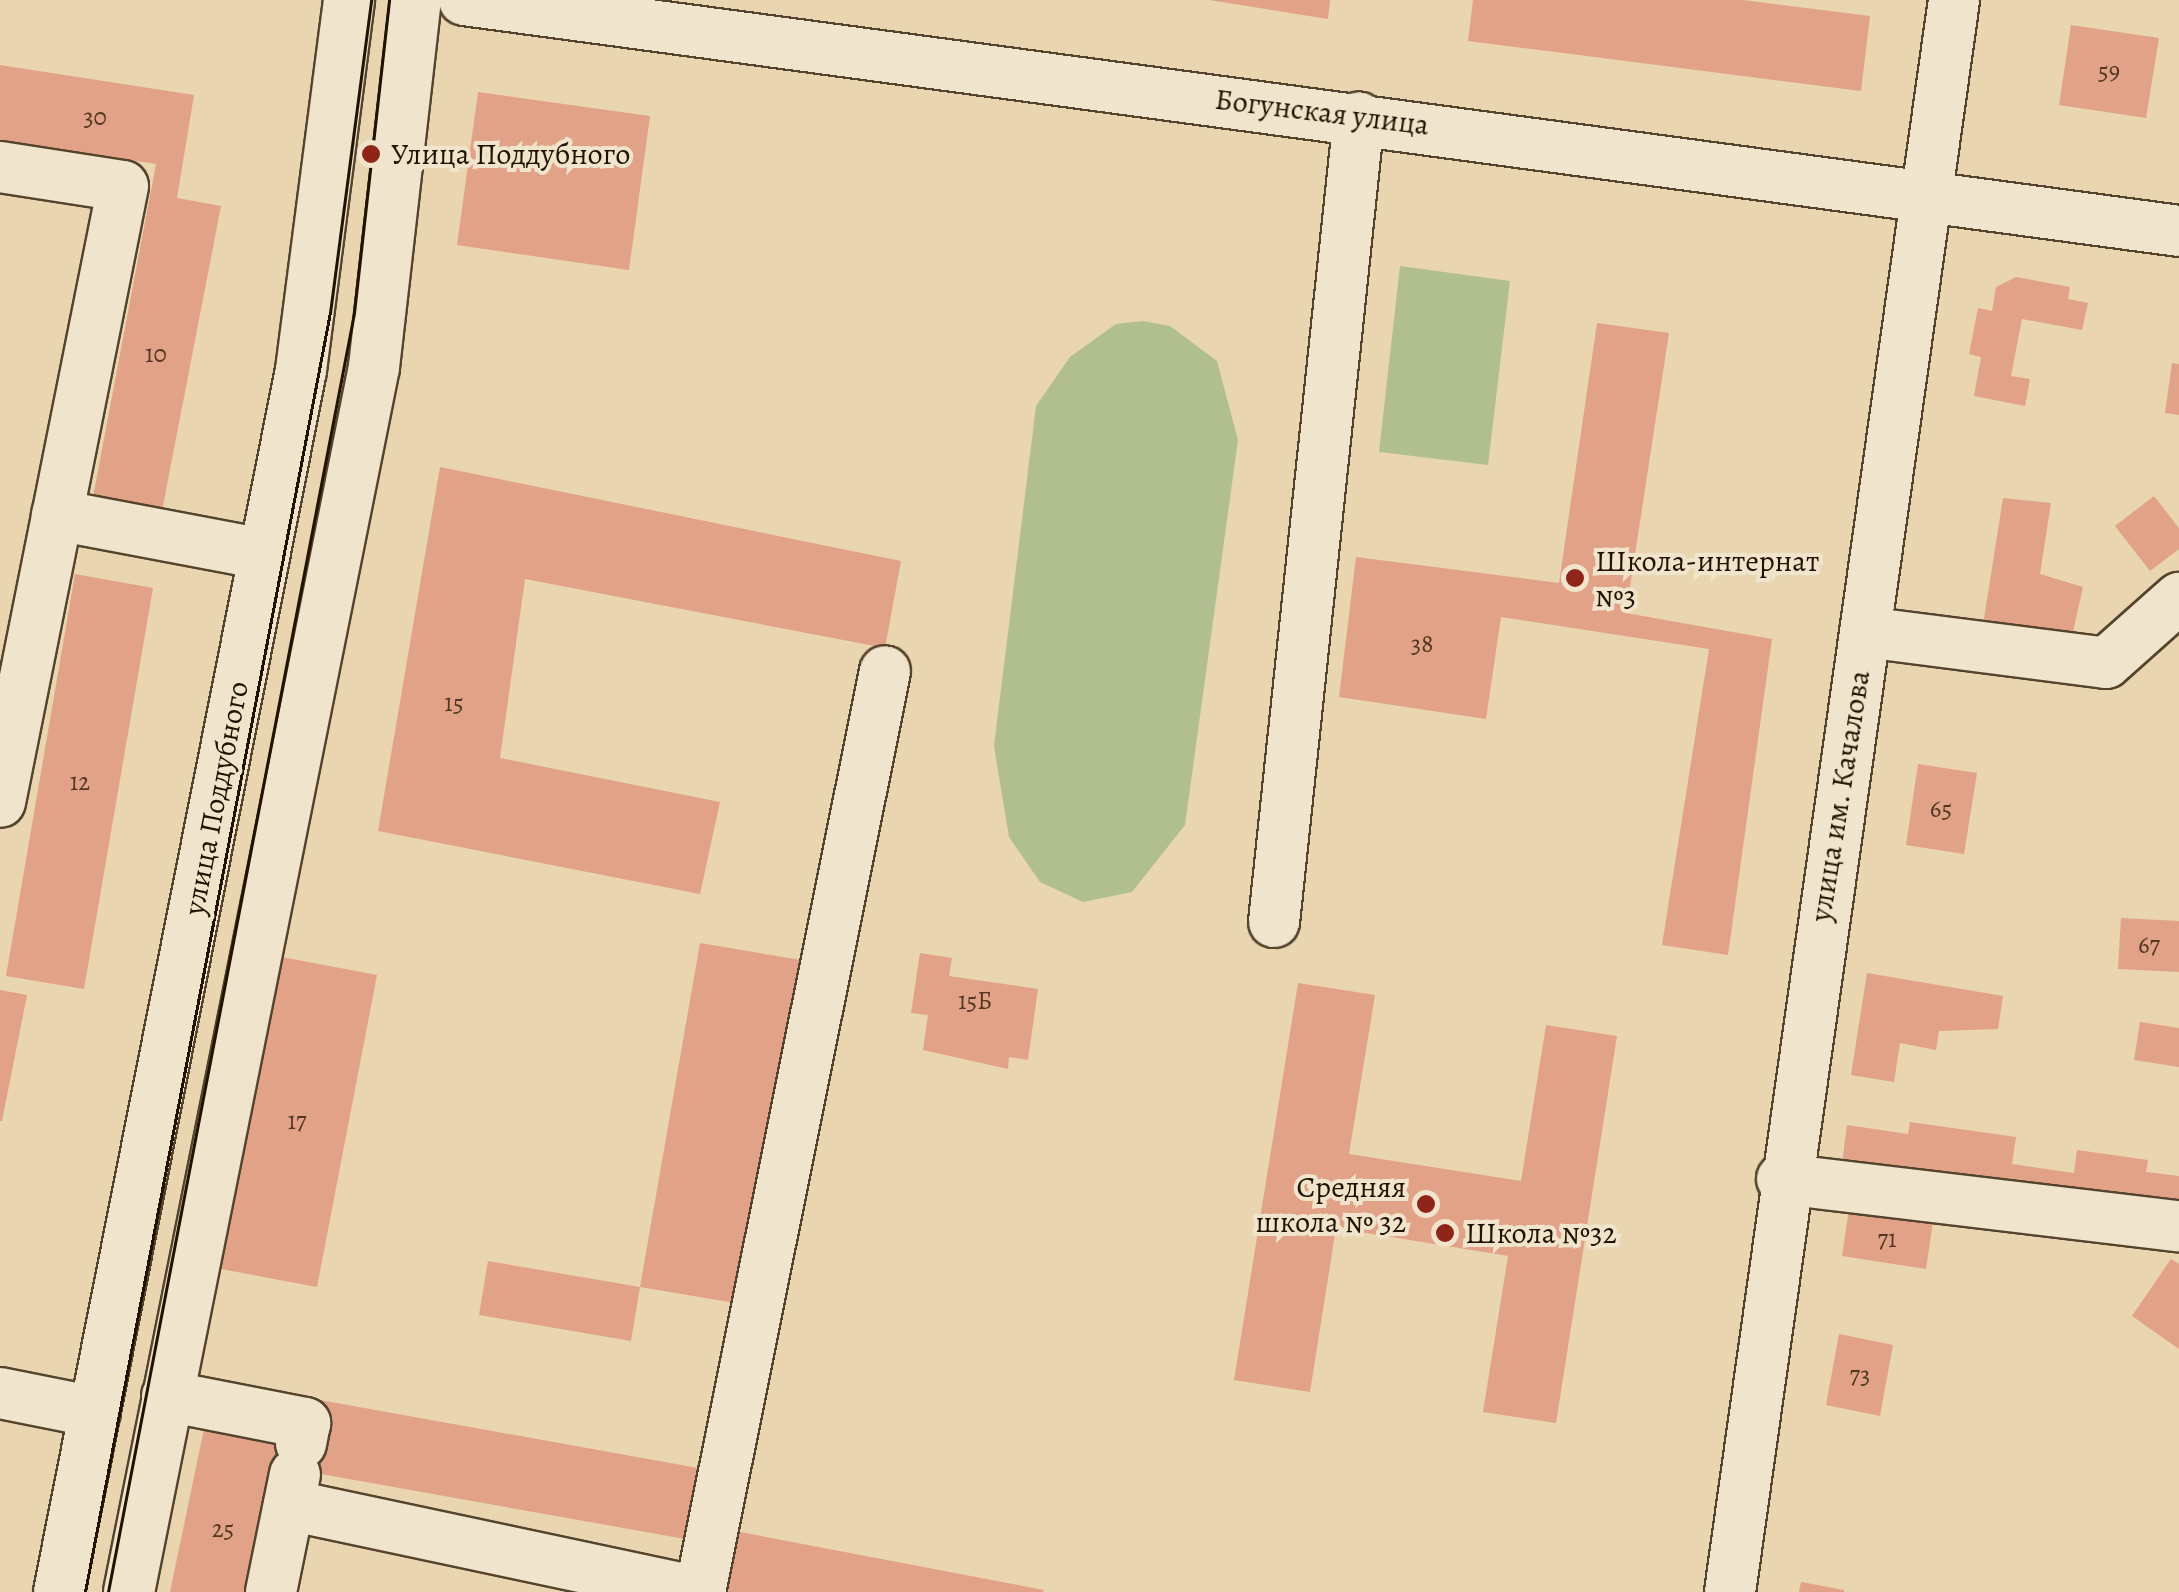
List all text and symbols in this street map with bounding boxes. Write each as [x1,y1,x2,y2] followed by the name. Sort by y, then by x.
[2098,56,2120,86] house number: 59
[1213,81,1431,143] street label: Богунская улица
[83,102,107,132] house number: 30
[391,136,630,172] place label: Улица Поддубного
[360,143,382,165] marker: Улица Поддубного
[145,339,167,369] house number: 10
[1595,543,1819,614] place label: Школа-интернат №3
[1564,567,1586,589] marker: Школа-интернат №3
[1411,629,1433,659] house number: 38
[1802,668,1878,924] street label: улица им. Качалова
[176,678,256,918] street label: улица Поддубного
[444,688,464,718] house number: 15
[70,767,90,797] house number: 12
[1930,794,1952,824] house number: 65
[2138,930,2160,960] house number: 67
[958,986,992,1016] house number: 15Б
[287,1106,307,1136] house number: 17
[1255,1169,1406,1240] place label: Средняя школа № 32
[1415,1193,1437,1215] marker: Средняя школа № 32
[1465,1215,1617,1251] place label: Школа №32
[1434,1222,1456,1244] marker: Школа №32
[1877,1224,1897,1254] house number: 71
[1850,1360,1870,1390] house number: 73
[212,1514,234,1544] house number: 25

